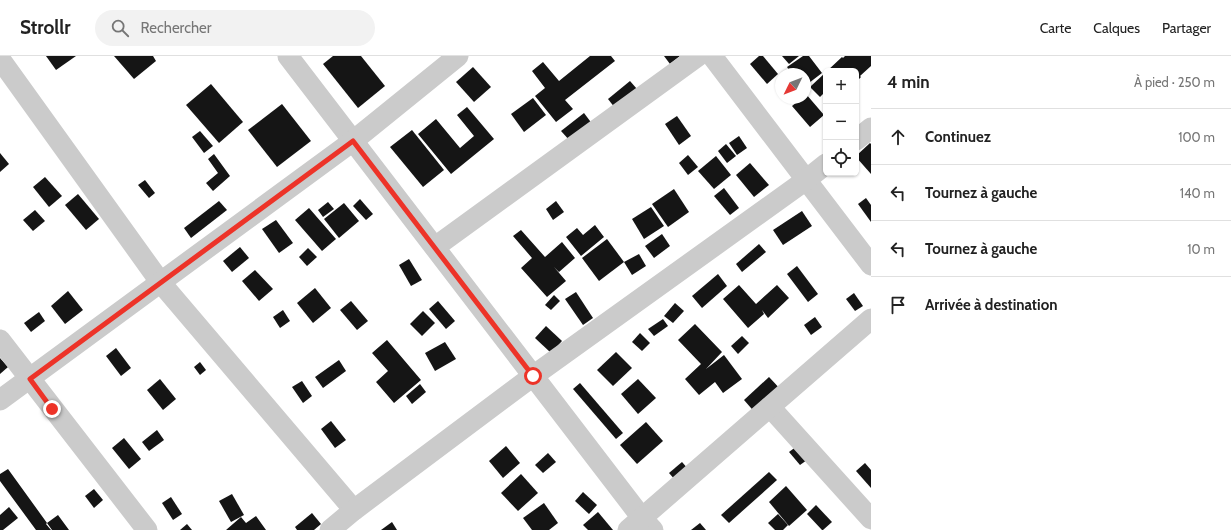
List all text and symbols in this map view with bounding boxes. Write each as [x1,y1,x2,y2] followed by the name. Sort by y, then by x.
[95,10,375,46] search box
[20,16,71,39] text: Strollr
[109,17,131,39] icon: search
[141,19,212,37] text: Rechercher
[1040,19,1071,37] text: Carte
[1093,19,1140,37] text: Calques
[1162,19,1211,37] text: Partager
[775,68,811,104] north arrow
[823,68,859,176] map controls
[823,68,859,104] button: +
[887,72,930,92] text: 4 min
[1134,74,1215,90] text: À pied · 250 m
[823,104,859,140] button: −
[887,126,909,148] icon: ahead
[925,128,991,146] text: Continuez
[1178,129,1215,145] text: 100 m
[823,140,859,176] button: locate
[887,182,909,204] icon: left
[925,184,1037,202] text: Tournez à gauche
[1180,185,1215,201] text: 140 m
[887,238,909,260] icon: left
[925,240,1037,258] text: Tournez à gauche
[1187,241,1215,257] text: 10 m
[887,294,909,316] icon: arrive
[925,296,1057,314] text: Arrivée à destination
[524,367,542,385] route start
[43,400,61,418] route end

